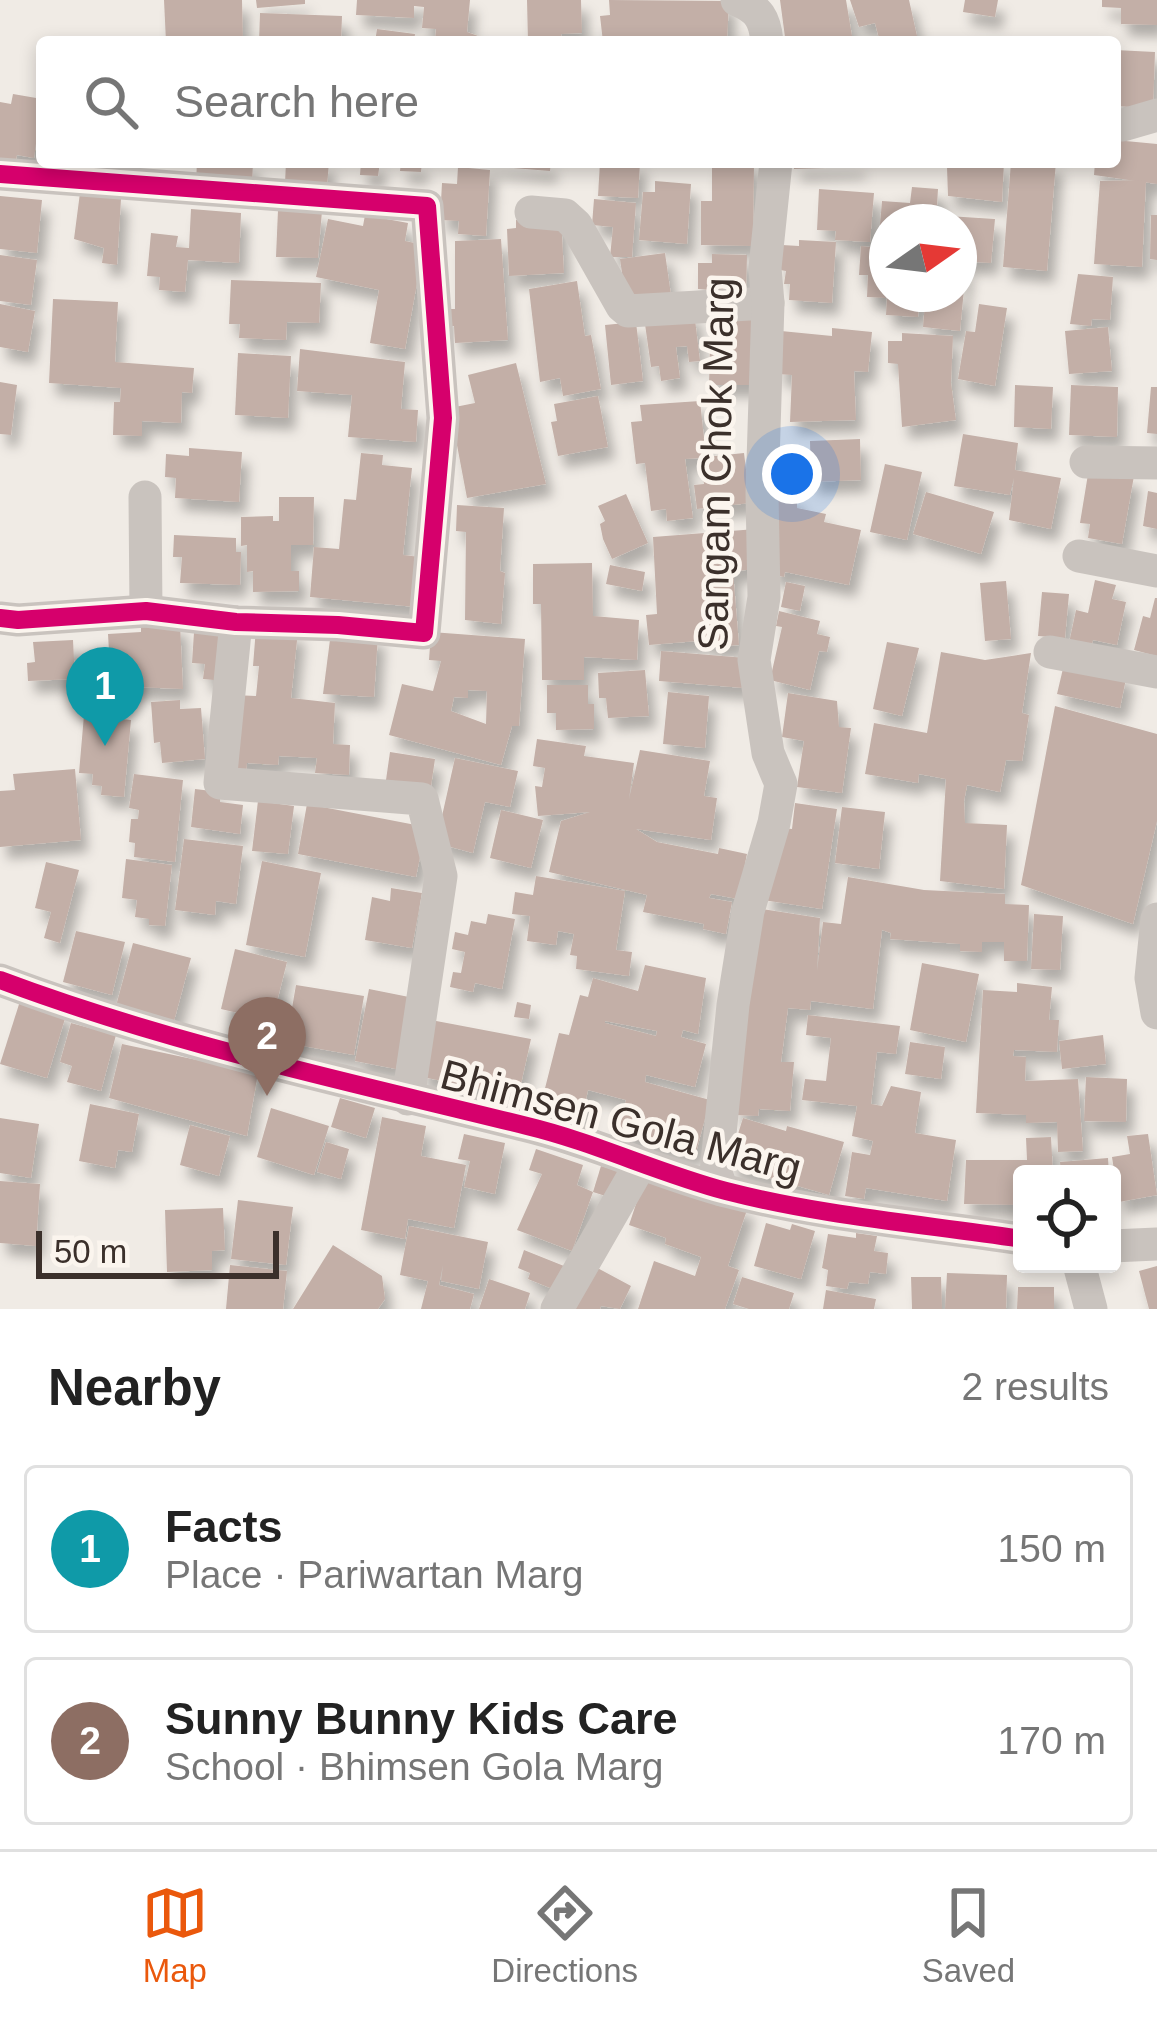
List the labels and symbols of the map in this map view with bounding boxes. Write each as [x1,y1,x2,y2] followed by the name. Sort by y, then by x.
[869,204,977,312] north arrow
[689,277,743,651] street label: Sangam Chok Marg
[762,444,822,504] your location
[66,647,144,746] pin: 1
[228,997,306,1096] pin: 2
[436,1050,806,1192] street label: Bhimsen Gola Marg
[36,1225,279,1278] scale bar

